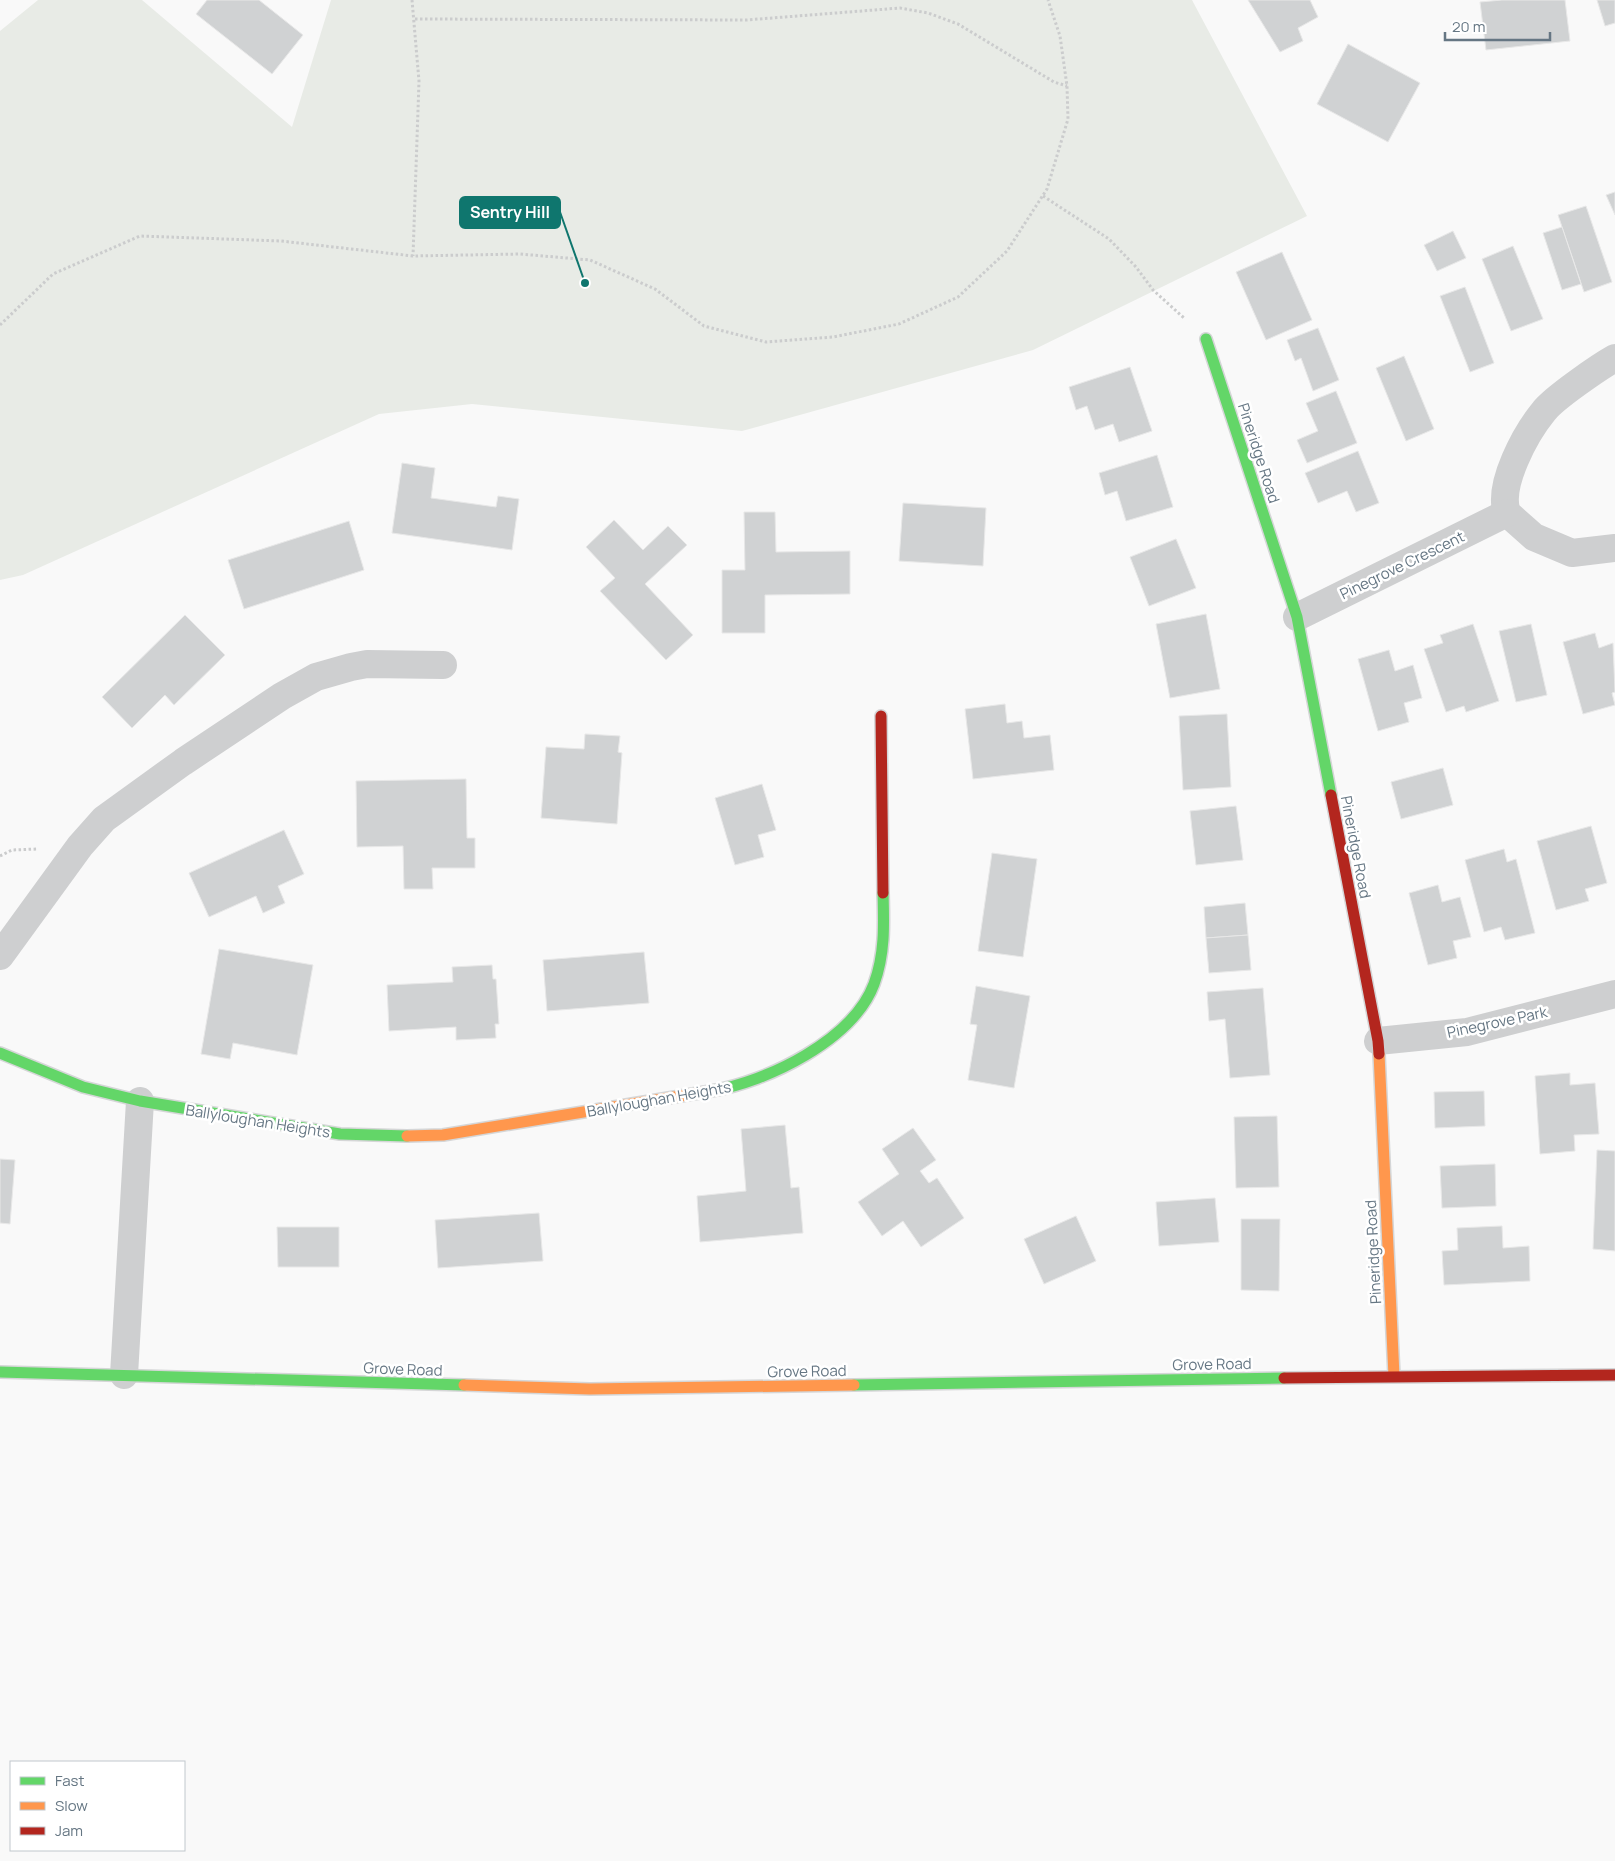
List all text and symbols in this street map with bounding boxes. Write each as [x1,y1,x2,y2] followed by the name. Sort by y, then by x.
[1445,10,1550,42] scale bar
[1452,16,1485,37] text: 20 m
[460,197,560,228] callout: Sentry Hill
[470,201,550,223] text: Sentry Hill
[1233,400,1285,506] street label: Pineridge Road
[1336,526,1468,604] street label: Pinegrove Crescent
[1336,794,1376,900] street label: Pineridge Road
[1445,1001,1550,1043] street label: Pinegrove Park
[585,1076,733,1122] street label: Ballyloughan Heights
[184,1099,332,1143] street label: Ballyloughan Heights
[1360,1199,1386,1305] street label: Pineridge Road
[1172,1353,1252,1375] street label: Grove Road
[363,1357,443,1381] street label: Grove Road
[767,1360,847,1382] street label: Grove Road
[10,1761,185,1851] legend
[55,1770,84,1791] text: Fast
[55,1795,88,1816] text: Slow
[55,1820,83,1841] text: Jam

